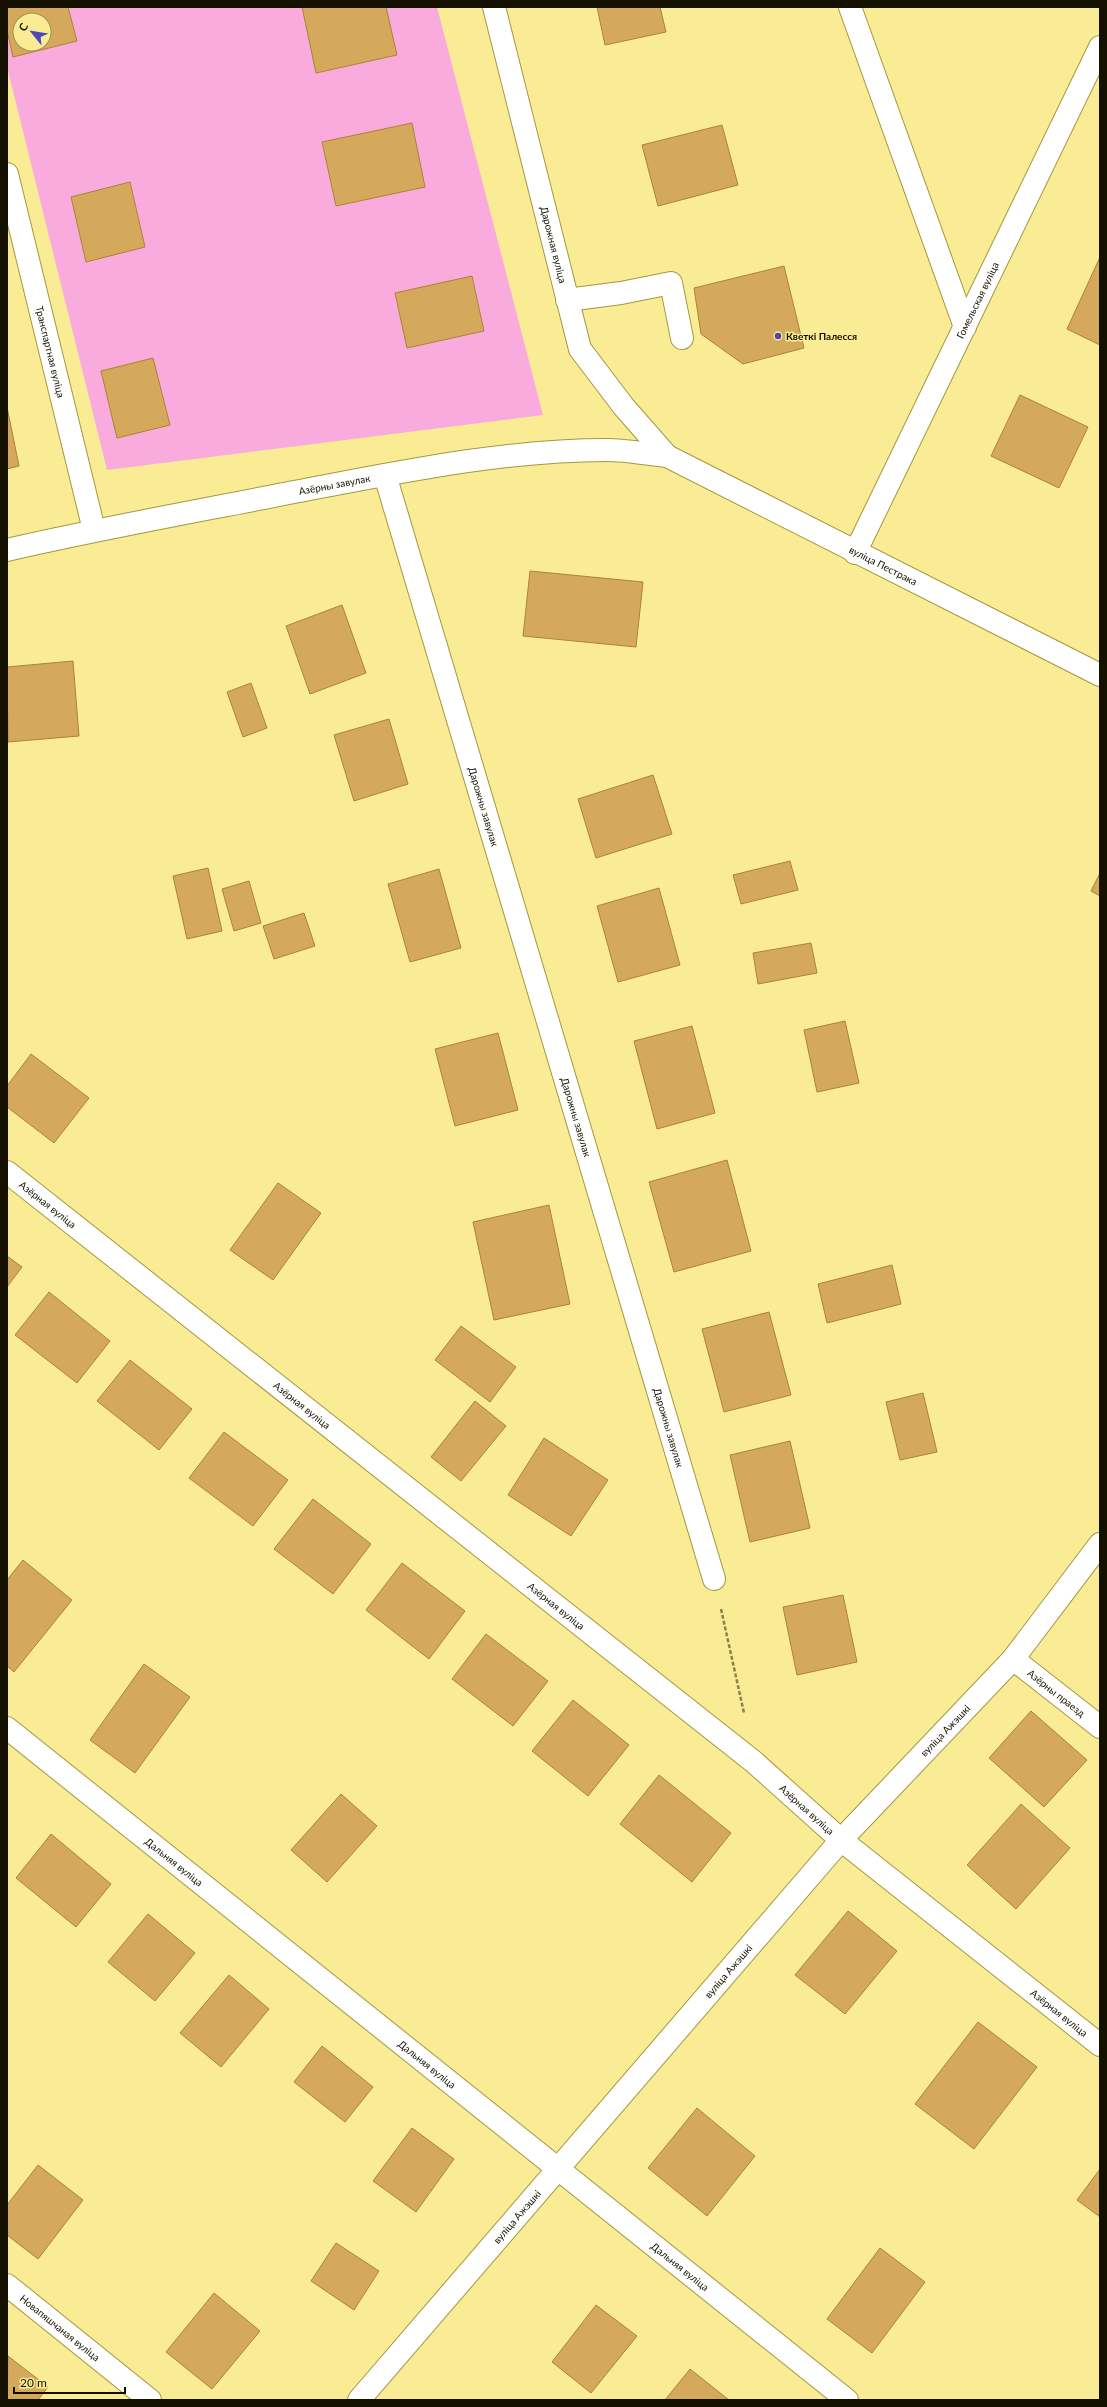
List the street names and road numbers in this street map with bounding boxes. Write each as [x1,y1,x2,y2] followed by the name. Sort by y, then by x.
[538,205,569,284] street label: Дарожная вуліца
[954,260,1001,340] street label: Гомельская вуліца
[33,305,67,399] street label: Транспартная вуліца
[298,472,372,497] street label: Азёрны завулак
[847,543,919,588] street label: вуліца Пестрака
[466,765,502,849] street label: Дарожны завулак
[559,1076,594,1159] street label: Дарожны завулак
[17,1178,79,1230] street label: Азёрная вуліца
[271,1379,333,1431] street label: Азёрная вуліца
[651,1386,687,1470] street label: Дарожны завулак
[525,1580,587,1632] street label: Азёрная вуліца
[1025,1667,1088,1719] street label: Азёрны праезд
[918,1702,972,1759] street label: вуліца Ажэшкі
[777,1782,837,1837] street label: Азёрная вуліца
[143,1835,205,1888] street label: Дальняя вуліца
[702,1942,755,2000] street label: вуліца Ажэшкі
[1028,1987,1090,2039] street label: Азёрная вуліца
[396,2037,458,2091] street label: Дальняя вуліца
[491,2187,543,2246] street label: вуліца Ажэшкі
[649,2240,711,2293] street label: Дальняя вуліца
[18,2292,102,2363] street label: Новапяшчаная вуліца

